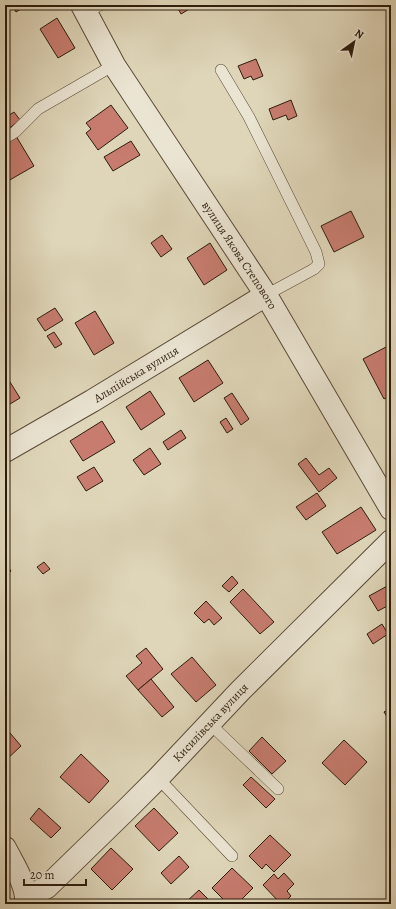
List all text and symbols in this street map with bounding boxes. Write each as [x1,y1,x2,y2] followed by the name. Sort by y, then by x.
[334,22,374,62] north arrow
[352,26,367,43] text: N
[198,198,281,312] street label: вулиця Якова Степового
[90,342,182,407] street label: Альпійська вулиця
[169,679,252,765] street label: Кисилівська вулиця
[24,861,86,887] scale bar
[30,867,54,883] text: 20 m

